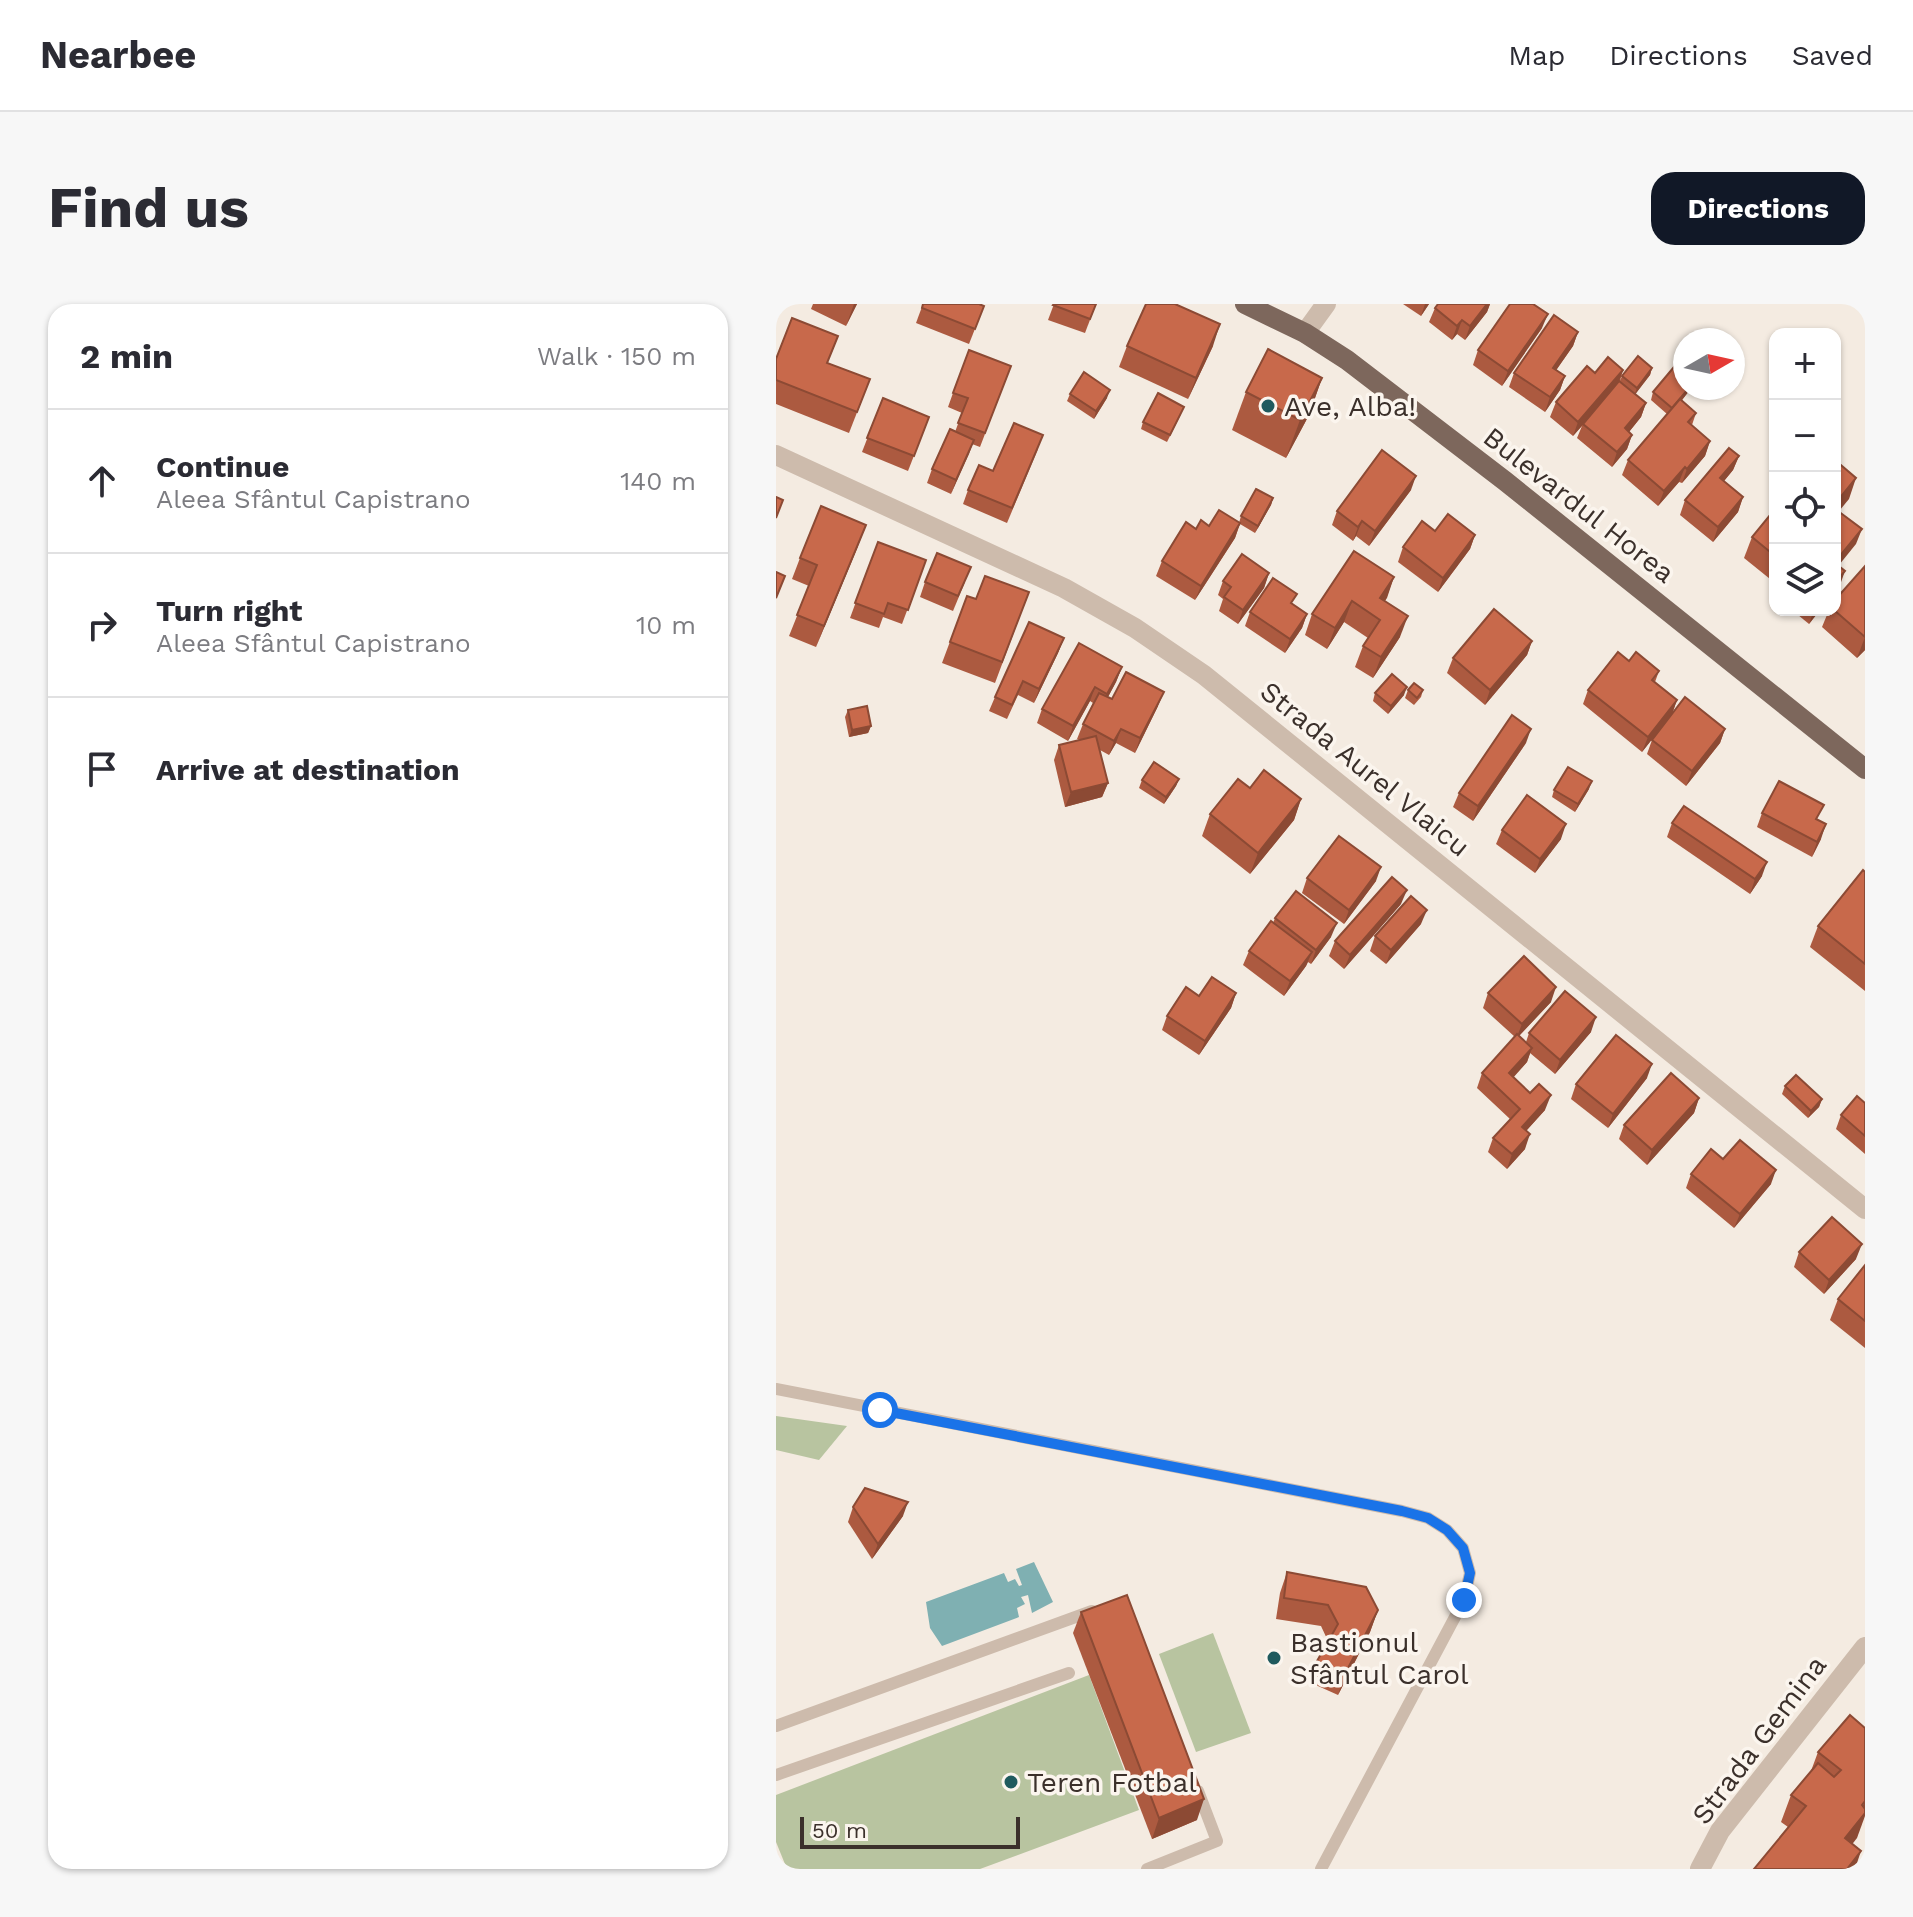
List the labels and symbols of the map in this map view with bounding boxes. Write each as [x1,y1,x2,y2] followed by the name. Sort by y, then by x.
[1673,328,1745,400] north arrow
[1284,390,1416,423] place label: Ave, Alba!
[1259,397,1277,415] marker: Ave, Alba!
[1477,420,1681,590] street label: Bulevardul Horea
[1254,675,1476,863] street label: Strada Aurel Vlaicu
[862,1392,898,1428] route start
[1446,1582,1482,1618] route end
[1290,1626,1469,1691] place label: Bastionul Sfântul Carol
[1265,1649,1283,1667] marker: Bastionul Sfântul Carol
[1685,1649,1833,1831] street label: Strada Gemina
[1027,1766,1197,1799] place label: Teren Fotbal
[1002,1773,1020,1791] marker: Teren Fotbal
[800,1813,1020,1849] scale bar

